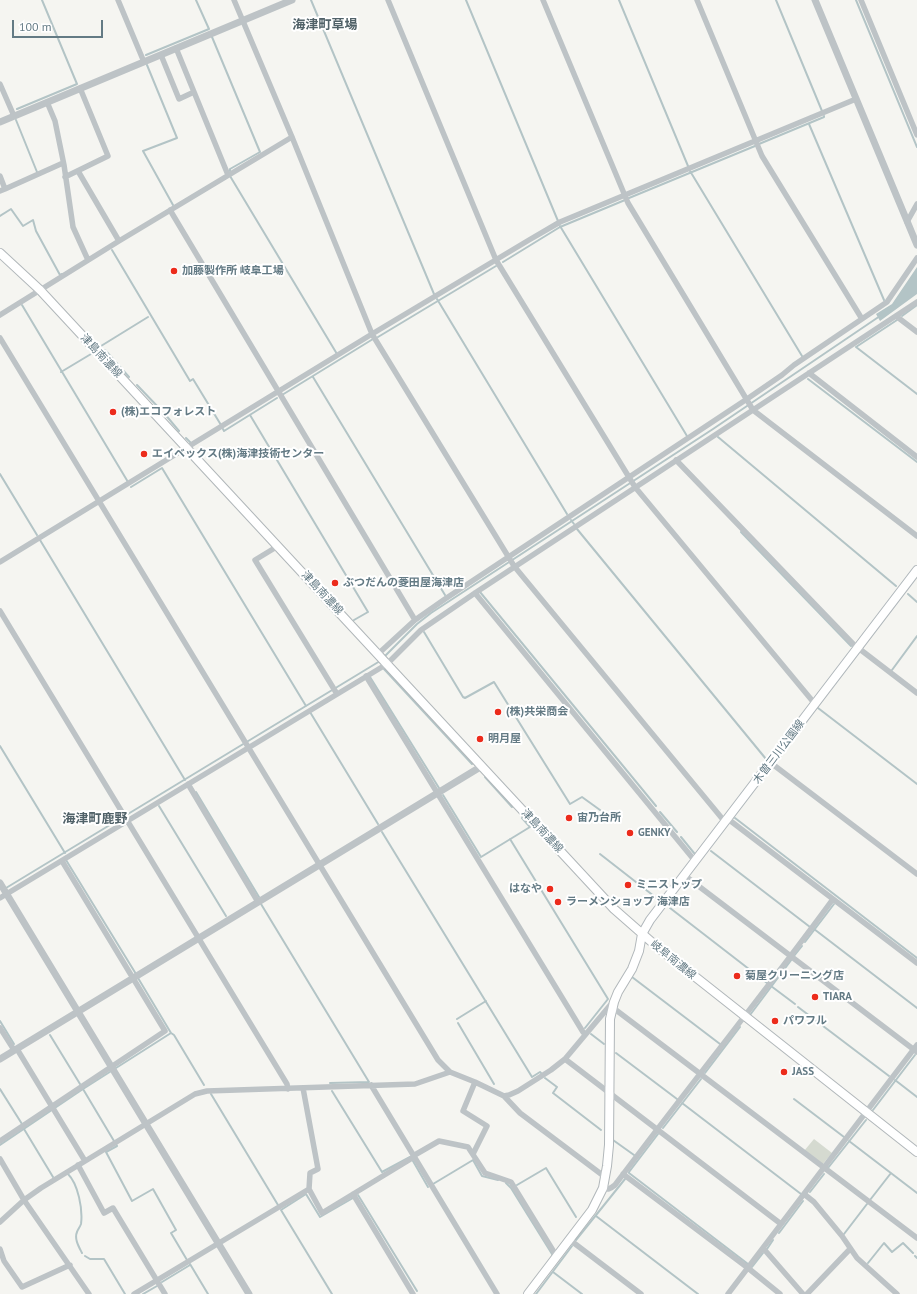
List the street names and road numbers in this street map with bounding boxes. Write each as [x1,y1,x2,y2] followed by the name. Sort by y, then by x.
[77,331,125,381] street label: 津島南濃線
[298,568,346,618] street label: 津島南濃線
[751,717,807,787] street label: 木曽三川公園線
[518,806,566,856] street label: 津島南濃線
[647,938,699,982] street label: 岐阜南濃線

